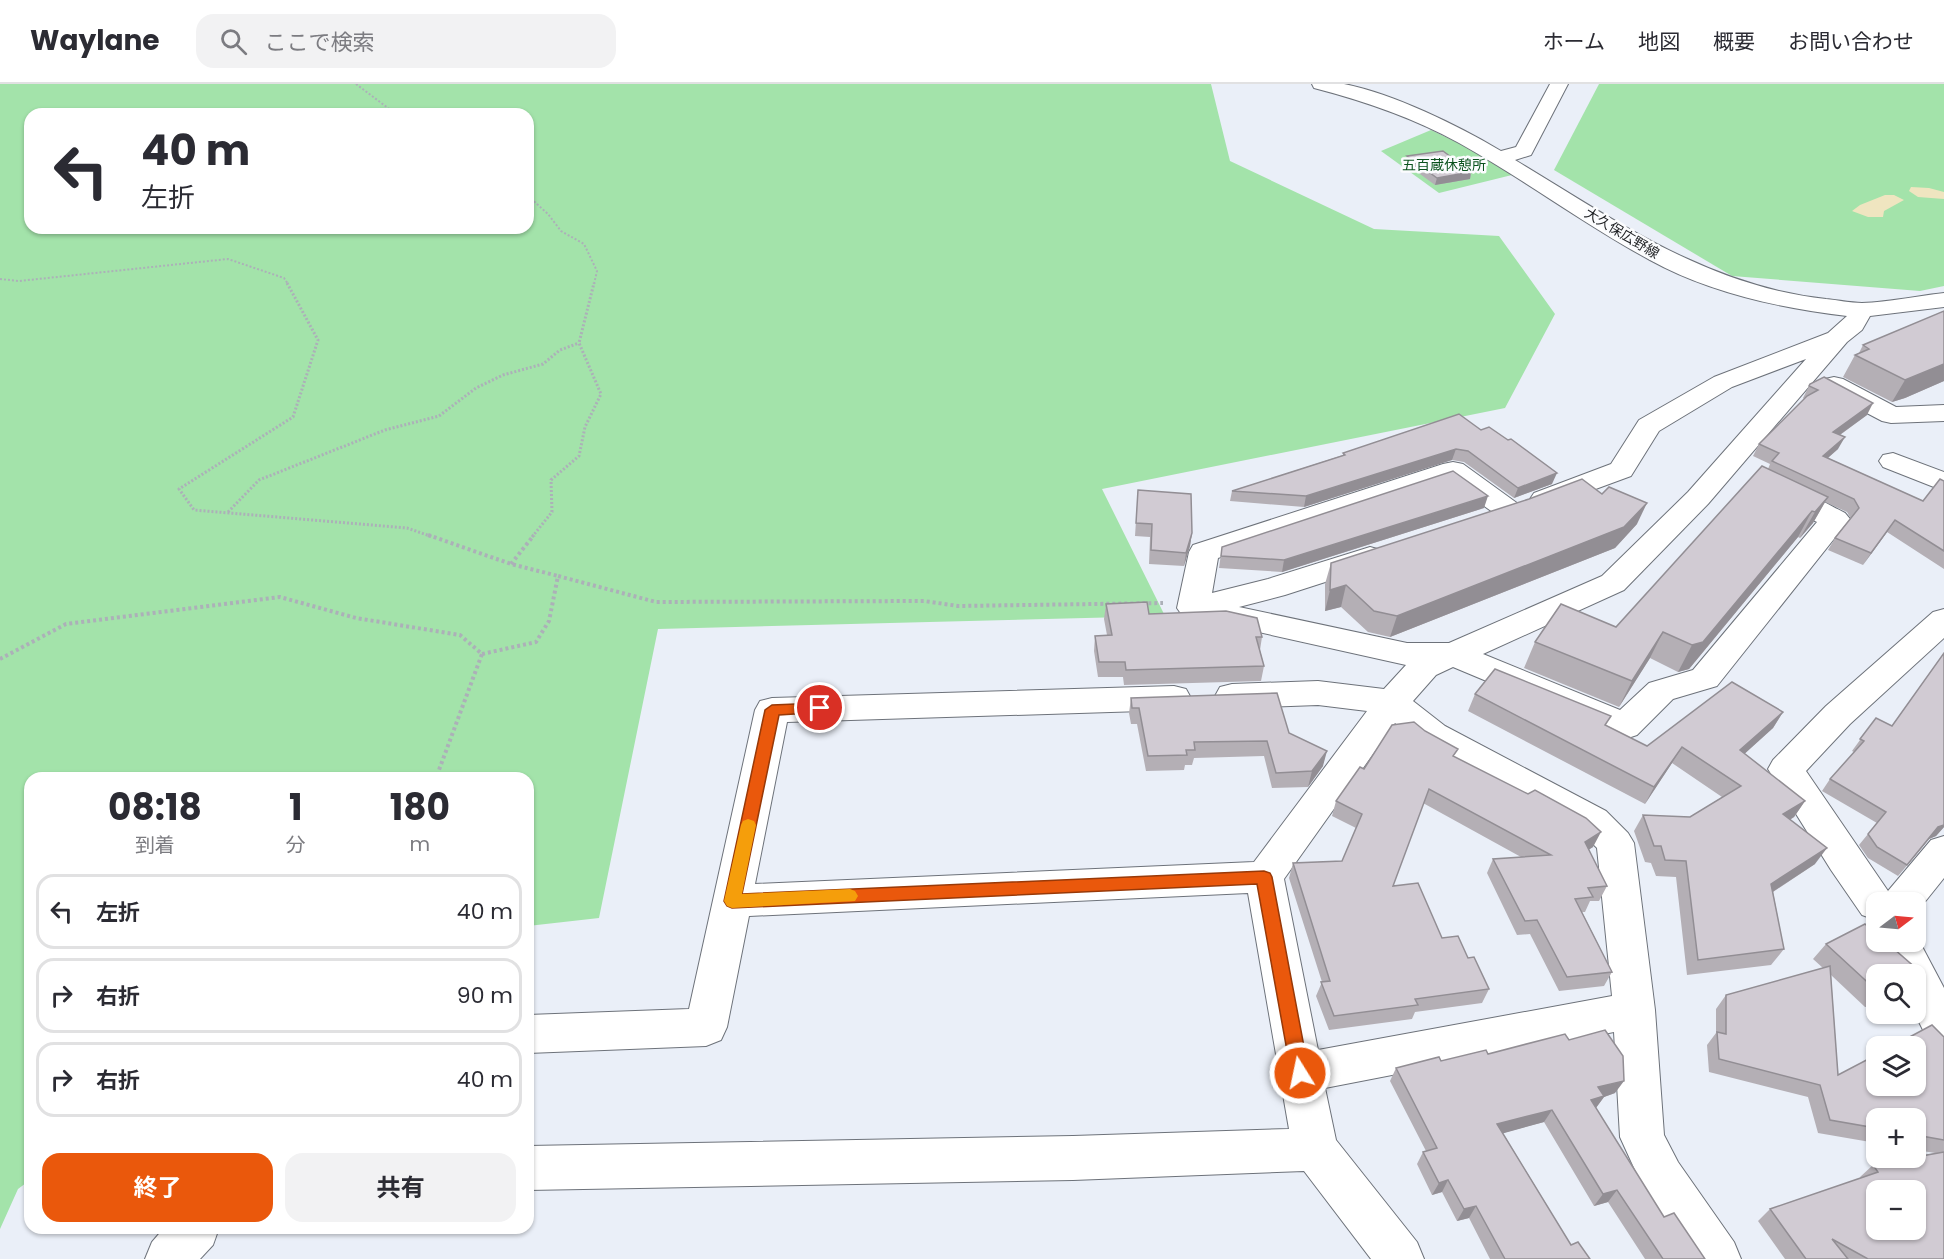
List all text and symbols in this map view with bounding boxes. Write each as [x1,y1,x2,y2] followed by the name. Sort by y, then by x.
[196,14,616,68] search box
[30,21,160,60] text: Waylane
[217,25,250,58] icon: search
[265,27,375,58] text: ここで検索
[1543,27,1605,56] text: ホーム
[1638,27,1680,56] text: 地図
[1713,27,1755,56] text: 概要
[1788,27,1914,56] text: お問い合わせ
[141,121,250,180] text: 40 m
[42,132,120,210] icon: left
[1402,155,1486,175] park label: 五百蔵休憩所
[141,179,195,216] text: 左折
[1581,203,1663,263] street label: 大久保広野線
[794,682,845,733] pin
[803,691,836,724] icon: arrive
[108,782,202,833] text: 08:18
[289,782,303,833] text: 1
[390,782,450,833] text: 180
[410,830,430,858] text: m
[135,831,175,859] text: 到着
[286,831,306,859] text: 分
[1866,892,1926,952] north arrow
[1866,892,1926,1240] map controls
[45,895,78,928] icon: left
[457,896,513,927] text: 40 m
[96,897,140,928] text: 左折
[1866,964,1926,1024] button: search
[45,979,78,1012] icon: right
[457,980,513,1011] text: 90 m
[96,981,140,1012] text: 右折
[1866,1036,1926,1096] button: layers
[1268,1041,1332,1105] position arrow
[45,1063,78,1096] icon: right
[457,1064,513,1095] text: 40 m
[96,1065,140,1096] text: 右折
[1866,1108,1926,1168] button: +
[42,1153,273,1222] button: 終了
[285,1153,516,1222] button: 共有
[1866,1180,1926,1240] button: −

